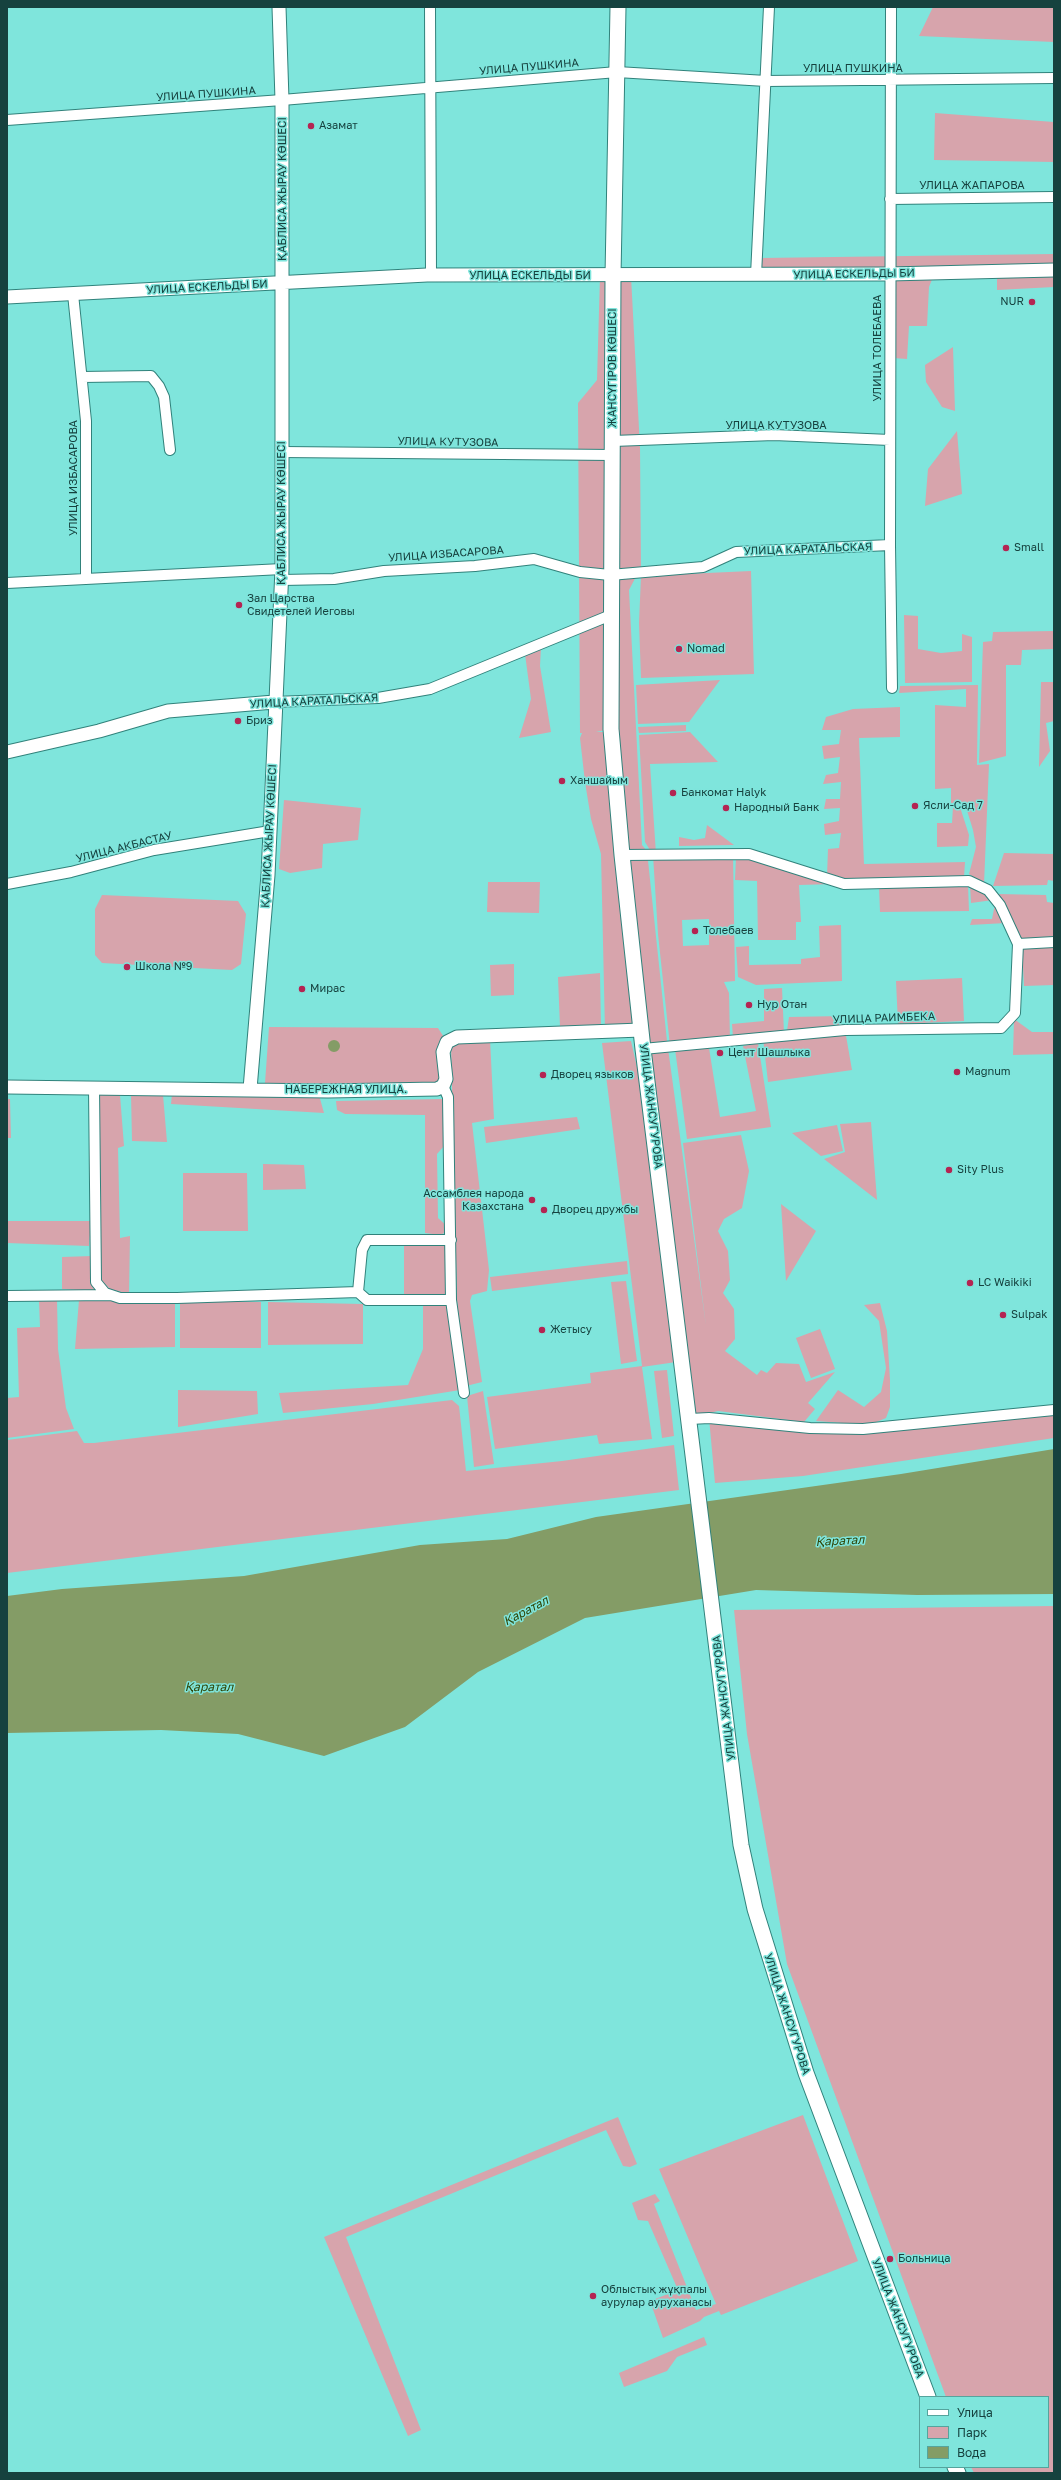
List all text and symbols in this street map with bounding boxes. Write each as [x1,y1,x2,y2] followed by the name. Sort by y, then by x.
[479,56,579,78] street label: УЛИЦА ПУШКИНА
[803,62,903,76] street label: УЛИЦА ПУШКИНА
[156,84,256,104] street label: УЛИЦА ПУШКИНА
[276,117,290,261] street label: ҚАБЛИСА ЖЫРАУ КӨШЕСІ
[319,119,358,133] place label: Азамат
[306,121,316,131] marker: Азамат
[919,179,1025,193] street label: УЛИЦА ЖАПАРОВА
[793,266,915,282] street label: УЛИЦА ЕСКЕЛЬДЫ БИ
[469,269,591,283] street label: УЛИЦА ЕСКЕЛЬДЫ БИ
[146,277,268,297] street label: УЛИЦА ЕСКЕЛЬДЫ БИ
[871,295,885,401] street label: УЛИЦА ТОЛЕБАЕВА
[1000,295,1024,309] place label: NUR
[1027,297,1037,307] marker: NUR
[606,308,620,428] street label: ЖАНСҮГІРОВ КӨШЕСІ
[725,419,827,433] street label: УЛИЦА КУТУЗОВА
[67,420,81,536] street label: УЛИЦА ИЗБАСАРОВА
[397,435,499,449] street label: УЛИЦА КУТУЗОВА
[275,441,289,585] street label: ҚАБЛИСА ЖЫРАУ КӨШЕСІ
[743,540,873,558] street label: УЛИЦА КАРАТАЛЬСКАЯ
[1014,541,1044,555] place label: Small
[388,543,504,565] street label: УЛИЦА ИЗБАСАРОВА
[1001,543,1011,553] marker: Small
[247,592,355,618] place label: Зал Царства Свидетелей Иеговы
[234,600,244,610] marker: Зал Царства Свидетелей Иеговы
[687,642,725,656] place label: Nomad
[674,644,684,654] marker: Nomad
[249,691,379,711] street label: УЛИЦА КАРАТАЛЬСКАЯ
[246,714,273,728] place label: Бриз
[233,716,243,726] marker: Бриз
[259,764,279,908] street label: ҚАБЛИСА ЖЫРАУ КӨШЕСІ
[570,774,628,788] place label: Ханшайым
[557,776,567,786] marker: Ханшайым
[681,786,766,800] place label: Банкомат Halyk
[668,788,678,798] marker: Банкомат Halyk
[923,799,983,813] place label: Ясли-Сад 7
[734,801,819,815] place label: Народный Банк
[910,801,920,811] marker: Ясли-Сад 7
[721,803,731,813] marker: Народный Банк
[75,829,173,865] street label: УЛИЦА АКБАСТАУ
[703,924,753,938] place label: Толебаев
[690,926,700,936] marker: Толебаев
[135,960,192,974] place label: Школа №9
[122,962,132,972] marker: Школа №9
[310,982,345,996] place label: Мирас
[297,984,307,994] marker: Мирас
[757,998,807,1012] place label: Нур Отан
[744,1000,754,1010] marker: Нур Отан
[832,1010,936,1026] street label: УЛИЦА РАИМБЕКА
[637,1042,665,1170] street label: УЛИЦА ЖАНСУГУРОВА
[728,1046,810,1060] place label: Цент Шашлыка
[715,1048,725,1058] marker: Цент Шашлыка
[965,1065,1011,1079] place label: Magnum
[952,1067,962,1077] marker: Magnum
[551,1068,634,1082] place label: Дворец языков
[538,1070,548,1080] marker: Дворец языков
[285,1083,407,1097] street label: НАБЕРЕЖНАЯ УЛИЦА.
[957,1163,1004,1177] place label: Sity Plus
[944,1165,954,1175] marker: Sity Plus
[423,1187,524,1213] place label: Ассамблея народа Казахстана
[527,1195,537,1205] marker: Ассамблея народа Казахстана
[552,1203,638,1217] place label: Дворец дружбы
[539,1205,549,1215] marker: Дворец дружбы
[978,1276,1032,1290] place label: LC Waikiki
[965,1278,975,1288] marker: LC Waikiki
[1011,1308,1047,1322] place label: Sulpak
[998,1310,1008,1320] marker: Sulpak
[550,1323,592,1337] place label: Жетысу
[537,1325,547,1335] marker: Жетысу
[815,1533,865,1549] water label: Қаратал
[501,1593,551,1629] water label: Қаратал
[710,1634,738,1762] street label: УЛИЦА ЖАНСУГУРОВА
[185,1680,233,1694] water label: Қаратал
[761,1952,813,2076] street label: УЛИЦА ЖАНСУГУРОВА
[898,2252,951,2266] place label: Больница
[885,2254,895,2264] marker: Больница
[869,2257,927,2379] street label: УЛИЦА ЖАНСУГУРОВА
[601,2283,712,2309] place label: Облыстық жұқпалы аурулар ауруханасы
[588,2291,598,2301] marker: Облыстық жұқпалы аурулар ауруханасы
[919,2396,1049,2468] legend
[957,2405,993,2420] text: Улица
[957,2425,987,2440] text: Парк
[957,2445,986,2460] text: Вода

